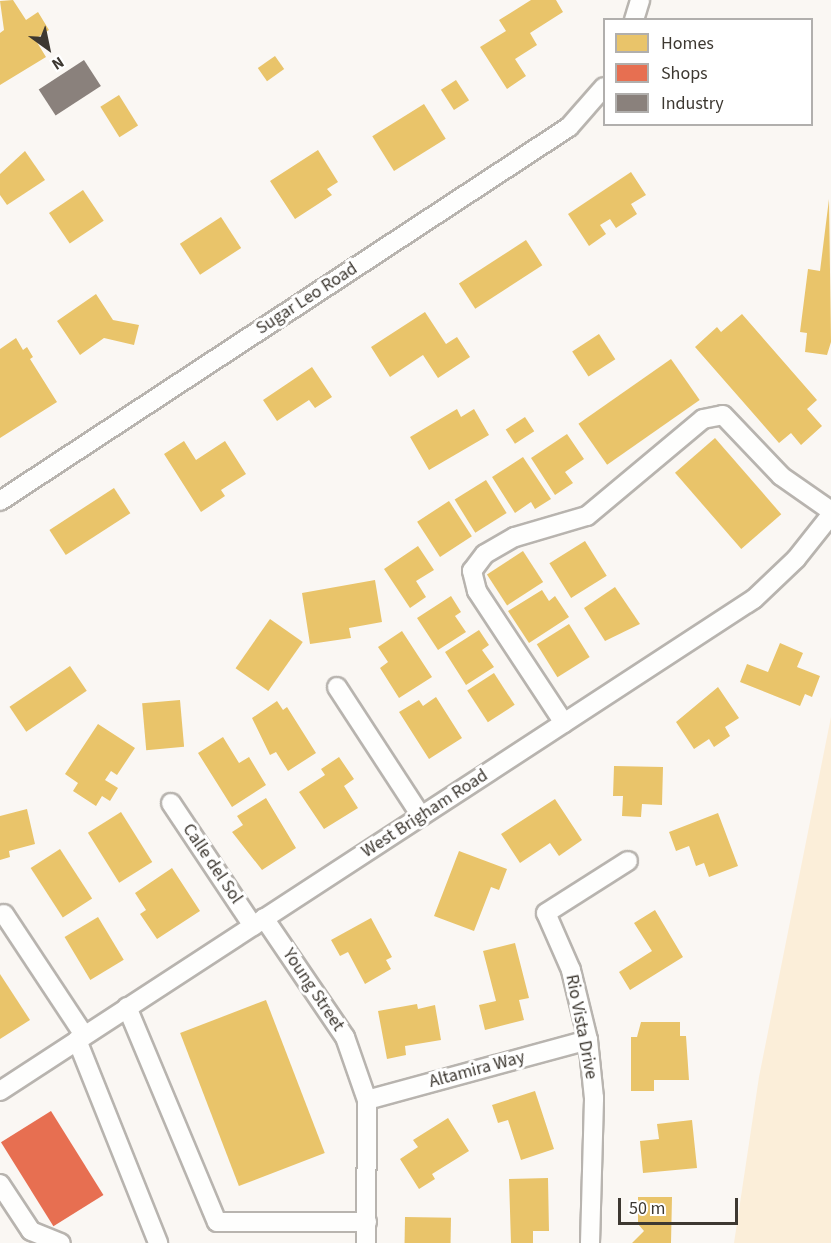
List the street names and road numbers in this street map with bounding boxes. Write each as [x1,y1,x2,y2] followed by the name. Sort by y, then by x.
[252,258,362,340] street label: Sugar Leo Road
[358,765,492,863] street label: West Brigham Road
[177,820,247,908] street label: Calle del Sol
[277,945,349,1035] street label: Young Street
[560,973,602,1081] street label: Rio Vista Drive
[427,1047,527,1093] street label: Altamira Way

